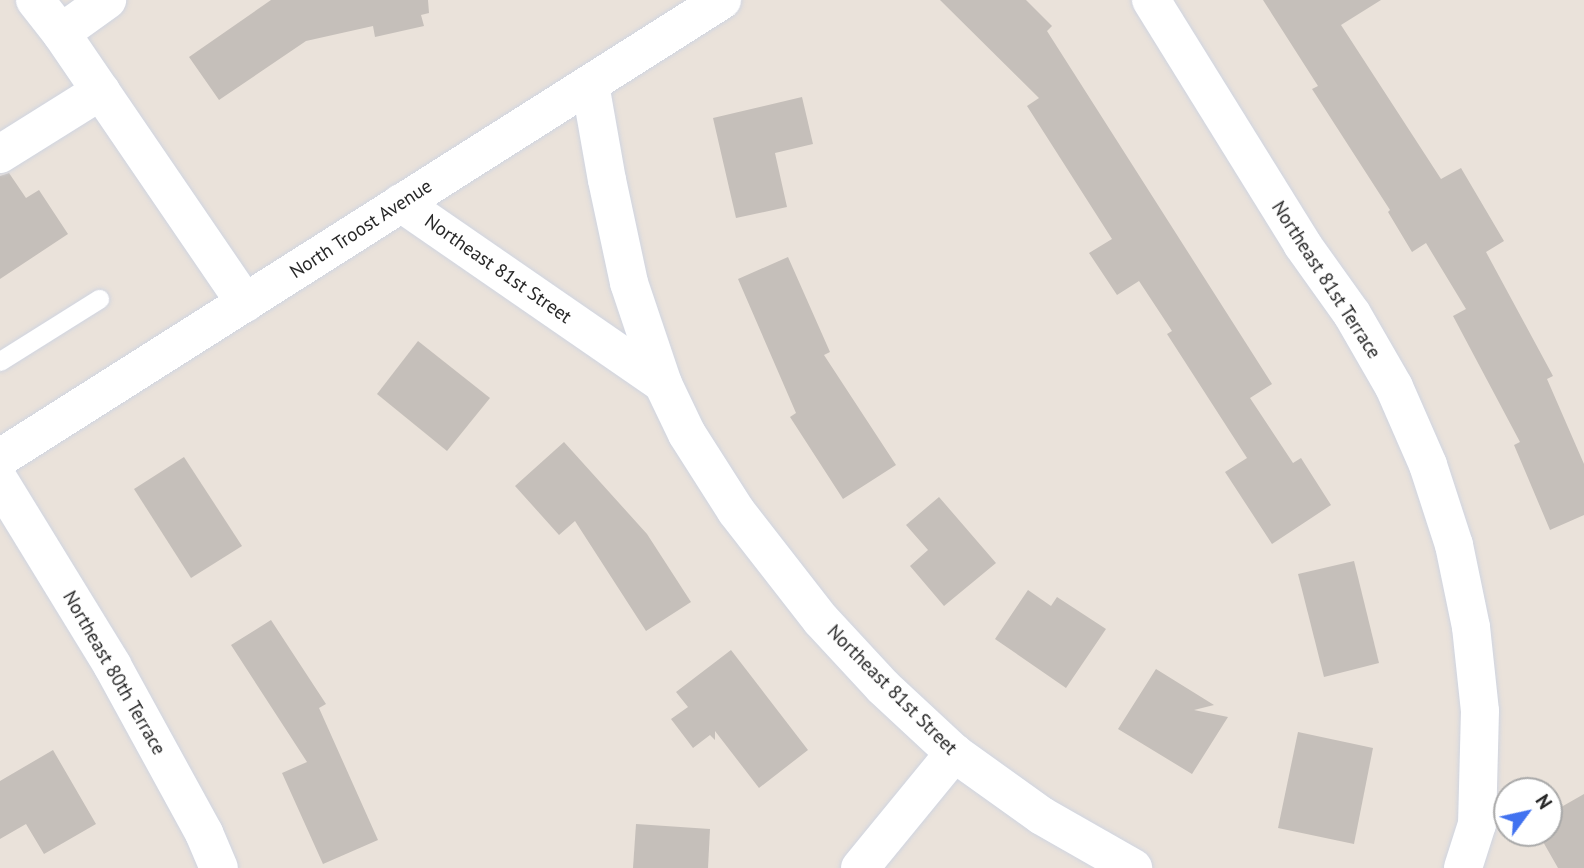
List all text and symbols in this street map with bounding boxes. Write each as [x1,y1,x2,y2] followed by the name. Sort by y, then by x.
[285,174,437,284] street label: North Troost Avenue
[1266,197,1386,363] street label: Northeast 81st Terrace
[420,210,576,328] street label: Northeast 81st Street
[58,587,170,759] street label: Northeast 80th Terrace
[822,620,962,760] street label: Northeast 81st Street
[1493,777,1563,847] north arrow
[1530,790,1557,813] text: N

